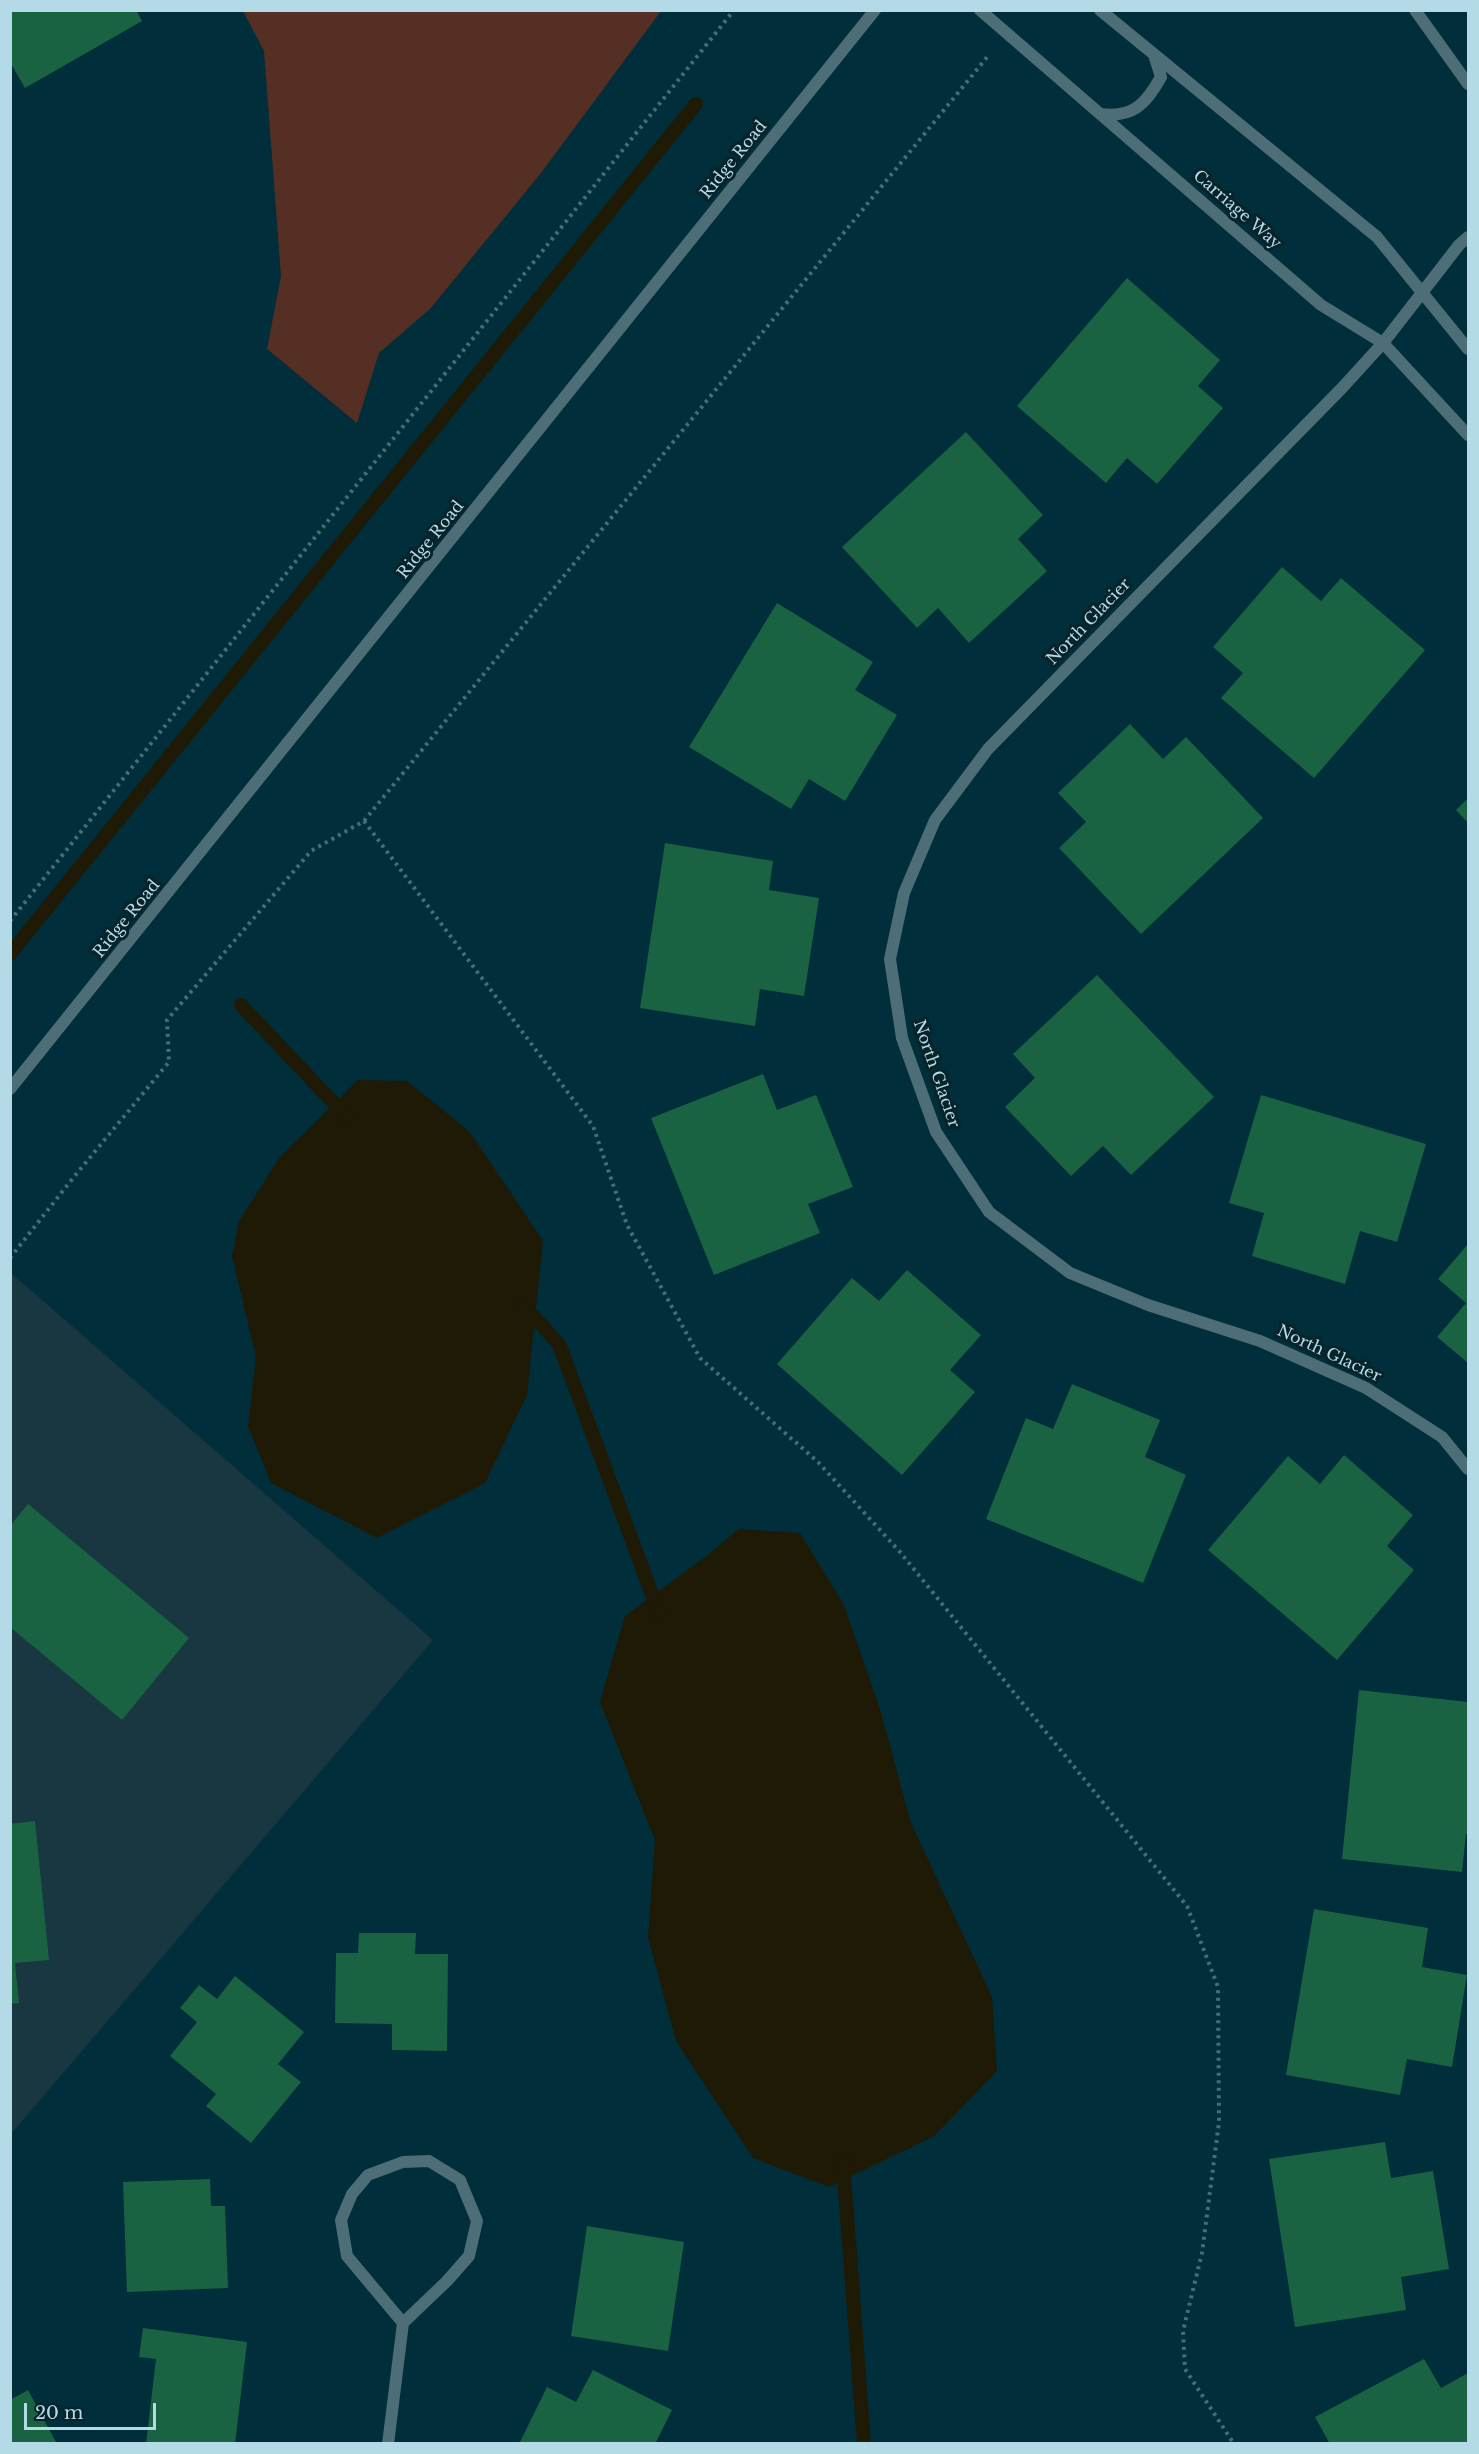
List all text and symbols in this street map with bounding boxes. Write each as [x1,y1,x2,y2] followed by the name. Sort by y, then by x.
[697,117,771,203] street label: Ridge Road
[1189,166,1285,254] street label: Carriage Way
[394,497,468,583] street label: Ridge Road
[1043,575,1135,669] street label: North Glacier
[90,876,164,962] street label: Ridge Road
[909,1018,963,1130] street label: North Glacier
[1274,1322,1384,1386] street label: North Glacier
[27,2391,159,2429] scale bar
[35,2402,83,2424] text: 20 m

